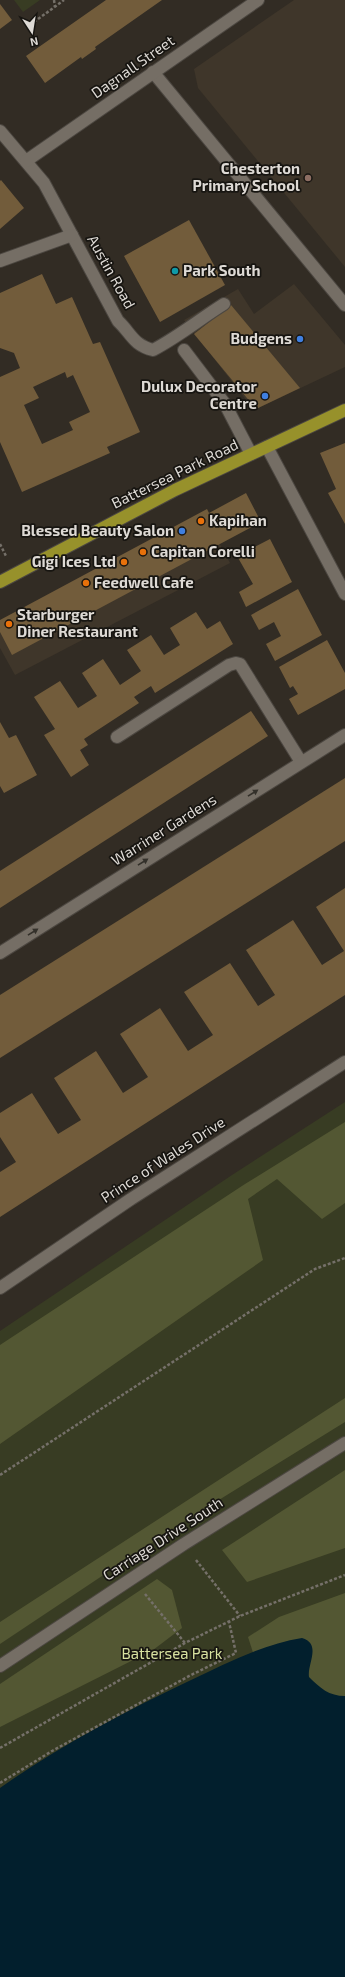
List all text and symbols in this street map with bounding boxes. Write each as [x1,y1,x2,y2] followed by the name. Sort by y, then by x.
[12,12,52,52] north arrow
[87,31,178,101] street label: Dagnall Street
[29,35,39,49] text: N
[193,159,300,195] place label: Chesterton Primary School
[303,173,313,183] marker: Chesterton Primary School
[84,231,140,312] street label: Austin Road
[183,261,260,279] place label: Park South
[170,266,180,276] marker: Park South
[230,329,292,347] place label: Budgens
[295,334,305,344] marker: Budgens
[141,377,258,412] place label: Dulux Decorator Centre
[260,391,270,401] marker: Dulux Decorator Centre
[108,435,241,512] street label: Battersea Park Road
[209,511,267,529] place label: Kapihan
[196,516,206,526] marker: Kapihan
[21,521,174,540] place label: Blessed Beauty Salon
[177,526,187,536] marker: Blessed Beauty Salon
[151,542,255,560] place label: Capitan Corelli
[138,547,148,557] marker: Capitan Corelli
[32,552,116,570] place label: Gigi Ices Ltd
[119,557,129,567] marker: Gigi Ices Ltd
[94,573,194,591] place label: Feedwell Cafe
[81,578,91,588] marker: Feedwell Cafe
[17,605,138,640] place label: Starburger Diner Restaurant
[4,619,14,629] marker: Starburger Diner Restaurant
[248,789,258,797] one-way arrow
[108,790,219,869] street label: Warriner Gardens
[137,859,149,866] one-way arrow
[28,928,38,936] one-way arrow
[97,1112,228,1206] street label: Prince of Wales Drive
[99,1493,226,1584] street label: Carriage Drive South
[122,1644,223,1662] park label: Battersea Park

